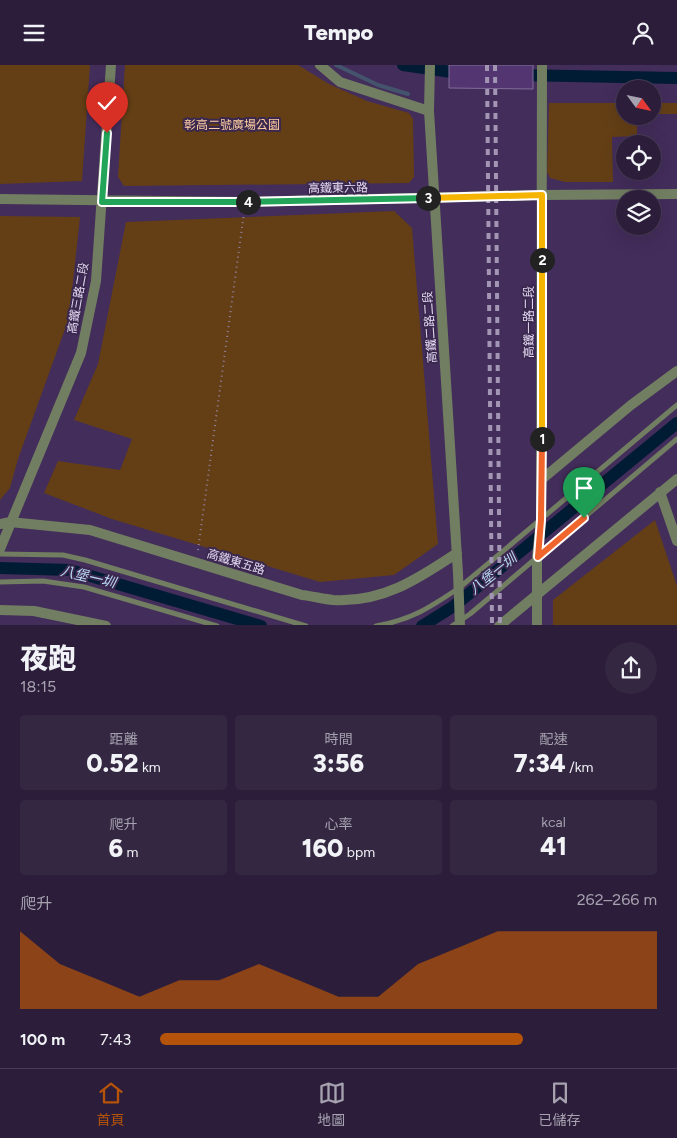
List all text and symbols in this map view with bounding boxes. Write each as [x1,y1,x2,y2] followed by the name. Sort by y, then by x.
[20,19,48,47] icon: menu
[304,19,373,46] text: Tempo
[629,19,657,47] icon: person
[616,80,661,125] north arrow
[616,80,661,235] map controls
[86,82,128,133] pin
[93,89,121,117] icon: check
[184,118,280,132] park label: 彰高二號廣場公園
[616,135,661,180] button: locate
[308,180,368,196] street label: 高鐵東六路
[416,185,440,211] pin: 3
[236,189,260,215] pin: 4
[425,190,432,207] text: 3
[616,190,661,235] button: layers
[244,194,253,211] text: 4
[530,247,554,273] pin: 2
[538,252,547,269] text: 2
[65,261,91,335] street label: 高鐵三路二段
[522,286,536,358] street label: 高鐵一路二段
[421,291,439,363] street label: 高鐵二路二段
[530,427,554,451] pin: 1
[540,431,545,448] text: 1
[563,467,605,518] pin
[570,474,598,502] icon: arrive
[205,547,267,577] street label: 高鐵東五路
[466,549,522,598] water label: 八堡一圳
[59,562,119,592] water label: 八堡一圳
[20,641,76,675] text: 夜跑
[605,642,657,694] button: share
[20,677,56,696] text: 18:15
[110,731,138,748] text: 距離
[325,731,353,748] text: 時間
[540,731,568,748] text: 配速
[86,748,139,778] text: 0.52
[313,748,364,778] text: 3:56
[514,748,566,778] text: 7:34
[139,759,161,776] text: km
[566,759,593,776] text: /km
[541,814,566,831] text: kcal
[110,816,138,833] text: 爬升
[325,816,353,833] text: 心率
[540,831,567,861] text: 41
[108,833,123,863] text: 6
[302,833,343,863] text: 160
[123,844,139,861] text: m
[343,844,375,861] text: bpm
[577,890,657,909] text: 262–266 m
[20,894,52,913] text: 爬升
[20,1030,65,1049] text: 100 m
[100,1030,131,1049] text: 7:43
[97,1079,125,1129] tab: 首頁
[318,1079,346,1129] tab: 地圖
[539,1079,581,1129] tab: 已儲存

